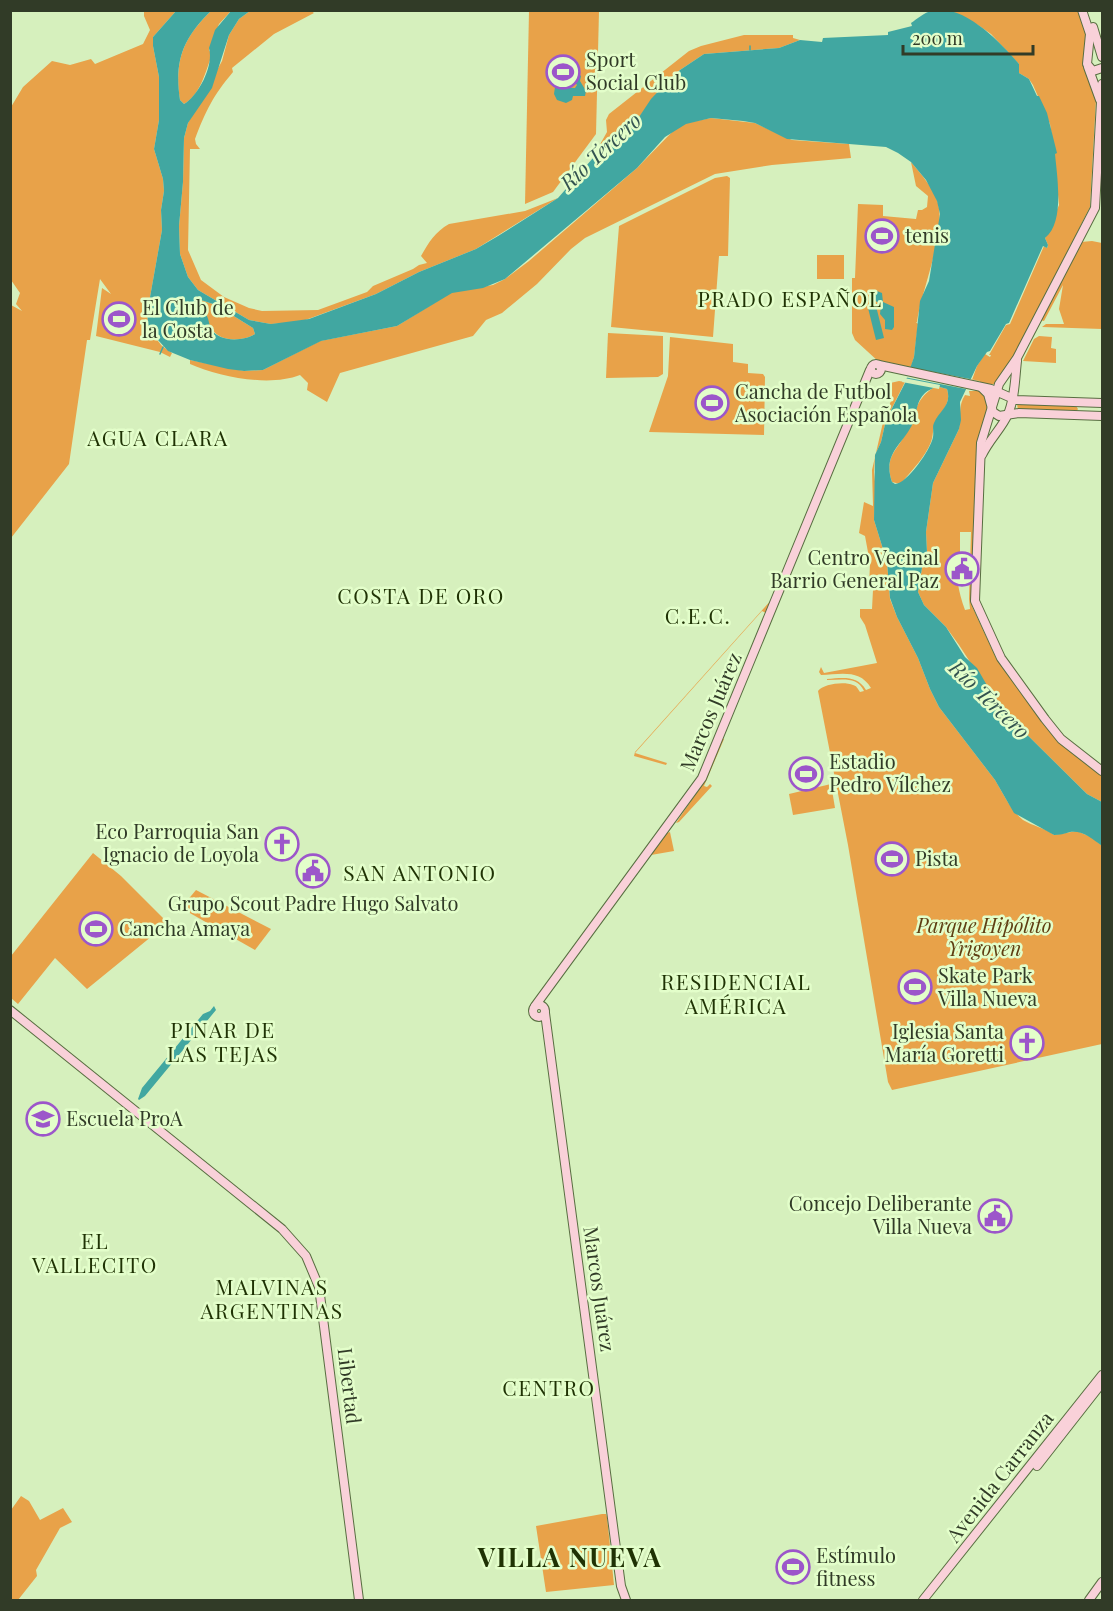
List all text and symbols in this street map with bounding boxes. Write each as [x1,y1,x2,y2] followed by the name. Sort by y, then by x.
[903,18,1034,56] scale bar
[912,26,963,50] text: 200 m
[586,45,686,95] place label: Sport Social Club
[545,54,581,90] sports icon: Sport Social Club
[552,106,646,196] water label: Río Tercero
[864,218,900,254] sports icon: tenis
[905,221,949,248] place label: tenis
[698,284,882,312] district label: PRADO ESPAÑOL
[142,293,234,343] place label: El Club de la Costa
[101,301,137,337] sports icon: El Club de la Costa
[734,377,918,427] place label: Cancha de Futbol Asociación Española
[694,385,730,421] sports icon: Cancha de Futbol Asociación Española
[86,423,229,451] district label: AGUA CLARA
[770,543,939,593] place label: Centro Vecinal Barrio General Paz
[944,551,980,587] public building icon: Centro Vecinal Barrio General Paz
[337,581,505,609] district label: COSTA DE ORO
[665,601,731,629] district label: C.E.C.
[673,648,747,775] street label: Marcos Juárez
[943,653,1037,744] water label: Río Tercero
[829,747,951,797] place label: Estadio Pedro Vílchez
[788,756,824,792] sports icon: Estadio Pedro Vílchez
[95,817,259,867] place label: Eco Parroquia San Ignacio de Loyola
[264,826,300,862] church icon: Eco Parroquia San Ignacio de Loyola
[874,841,910,877] sports icon: Pista
[915,844,959,871] place label: Pista
[295,853,331,889] public building icon: Grupo Scout Padre Hugo Salvato
[343,858,497,886] district label: SAN ANTONIO
[168,889,458,916] place label: Grupo Scout Padre Hugo Salvato
[78,911,114,947] sports icon: Cancha Amaya
[915,911,1052,961] park label: Parque Hipólito Yrigoyen
[119,914,250,941] place label: Cancha Amaya
[937,961,1037,1011] place label: Skate Park Villa Nueva
[661,967,811,1019] district label: RESIDENCIAL AMÉRICA
[897,969,933,1005] sports icon: Skate Park Villa Nueva
[167,1015,279,1067] district label: PINAR DE LAS TEJAS
[884,1017,1004,1067] place label: Iglesia Santa María Goretti
[1009,1025,1045,1061] church icon: Iglesia Santa María Goretti
[25,1101,61,1137] school or university icon: Escuela ProA
[66,1104,183,1131] place label: Escuela ProA
[789,1189,972,1239] place label: Concejo Deliberante Villa Nueva
[977,1198,1013,1234] public building icon: Concejo Deliberante Villa Nueva
[578,1224,623,1353] street label: Marcos Juárez
[31,1226,158,1278] district label: EL VALLECITO
[199,1272,344,1324] district label: MALVINAS ARGENTINAS
[332,1346,369,1426] street label: Libertad
[502,1373,596,1401] district label: CENTRO
[939,1405,1059,1548] street label: Avenida Carranza
[477,1539,662,1574] district label: VILLA NUEVA
[816,1541,896,1591] place label: Estímulo fitness
[775,1549,811,1585] sports icon: Estímulo fitness

